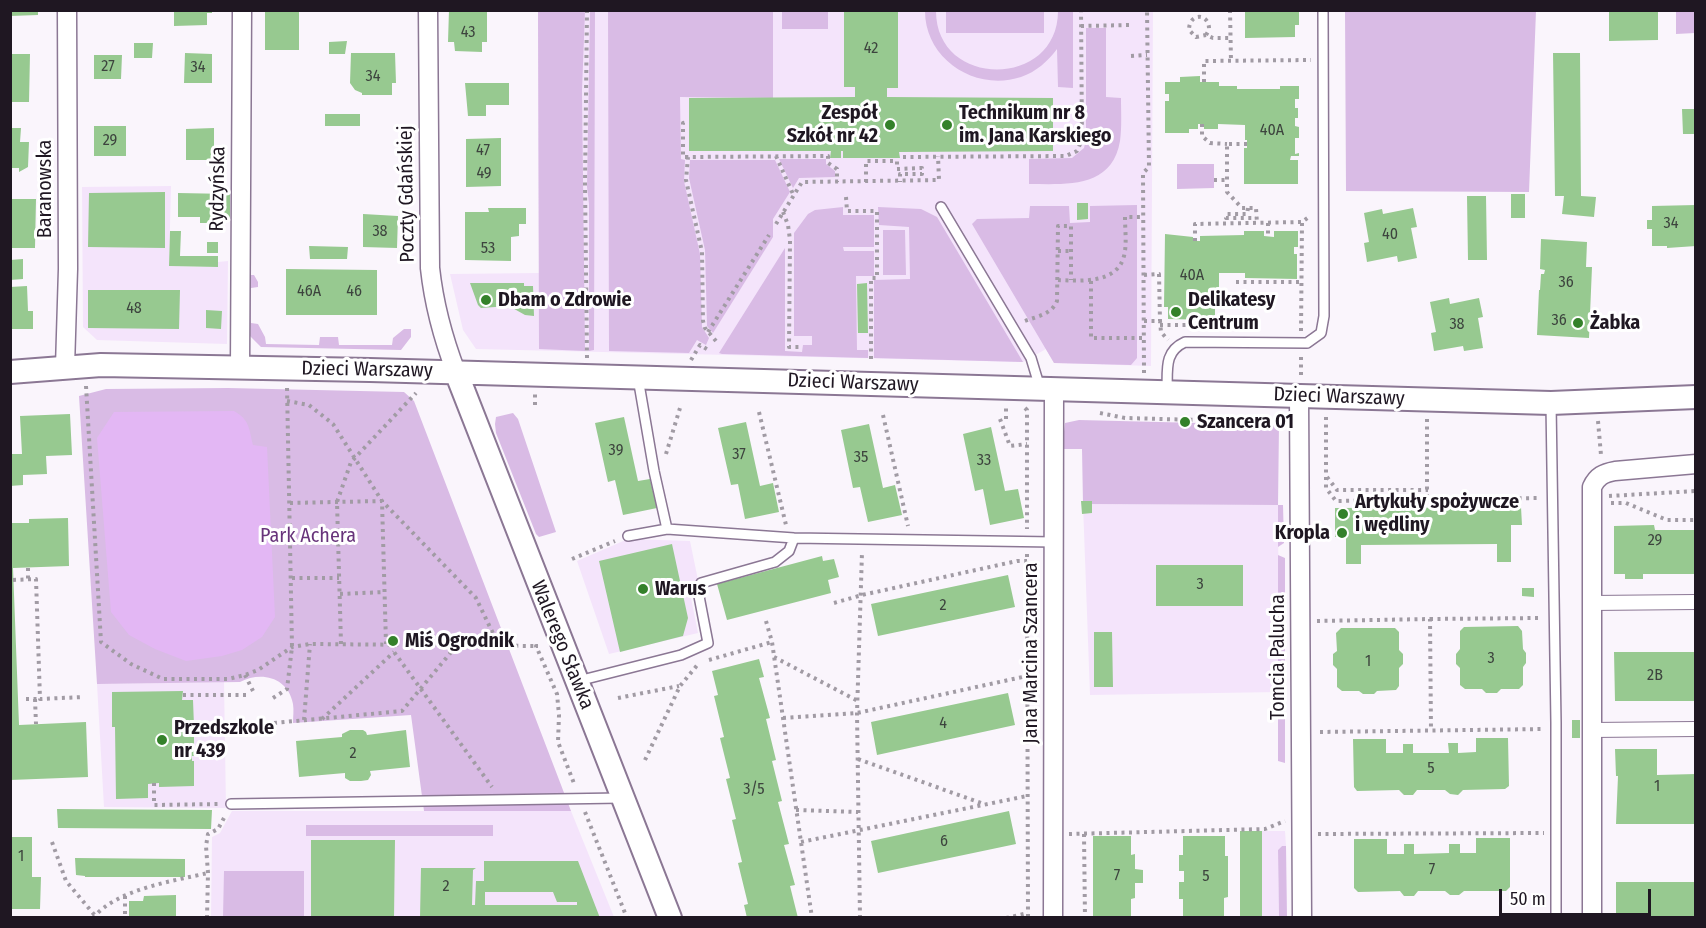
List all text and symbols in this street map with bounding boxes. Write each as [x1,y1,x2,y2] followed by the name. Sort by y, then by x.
[461,23,475,43] house number: 43
[864,39,878,59] house number: 42
[101,57,115,77] house number: 27
[191,58,205,78] house number: 34
[366,67,380,87] house number: 34
[787,101,878,148] place label: Zespół Szkół nr 42
[959,101,1111,148] place label: Technikum nr 8 im. Jana Karskiego
[883,118,897,132] marker: Zespół Szkół nr 42
[940,118,954,132] marker: Technikum nr 8 im. Jana Karskiego
[1260,121,1284,141] house number: 40A
[394,125,420,263] street label: Poczty Gdańskiej
[103,131,117,151] house number: 29
[33,140,57,238] street label: Baranowska
[476,141,490,161] house number: 47
[205,146,231,232] street label: Rydzyńska
[476,164,492,184] house number: 49
[1664,214,1678,234] house number: 34
[372,222,388,242] house number: 38
[1382,225,1398,245] house number: 40
[481,239,495,259] house number: 53
[1180,266,1204,286] house number: 40A
[1558,273,1574,293] house number: 36
[297,282,321,302] house number: 46A
[346,282,362,302] house number: 46
[498,288,632,312] place label: Dbam o Zdrowie
[1188,288,1275,335] place label: Delikatesy Centrum
[479,293,493,307] marker: Dbam o Zdrowie
[126,299,142,319] house number: 48
[1169,305,1183,319] marker: Delikatesy Centrum
[1551,311,1567,331] house number: 36
[1590,311,1640,335] place label: Żabka
[1449,315,1465,335] house number: 38
[1571,316,1585,330] marker: Żabka
[301,357,433,383] street label: Dzieci Warszawy
[787,369,919,397] street label: Dzieci Warszawy
[1273,383,1405,411] street label: Dzieci Warszawy
[1197,410,1294,434] place label: Szancera 01
[1178,415,1192,429] marker: Szancera 01
[609,441,623,461] house number: 39
[732,445,746,465] house number: 37
[854,448,868,468] house number: 35
[977,451,991,471] house number: 33
[1355,490,1519,537] place label: Artykuły spożywcze i wędliny
[1336,507,1350,521] marker: Artykuły spożywcze i wędliny
[1275,521,1330,545] place label: Kropla
[260,524,356,548] park label: Park Achera
[1335,526,1349,540] marker: Kropla
[1648,531,1662,551] house number: 29
[1019,562,1043,744] street label: Jana Marcina Szancera
[1196,575,1204,595] house number: 3
[525,577,599,713] street label: Walerego Sławka
[655,577,706,601] place label: Warus
[636,582,650,596] marker: Warus
[1266,594,1290,720] street label: Tomcia Palucha
[939,596,947,616] house number: 2
[405,629,514,653] place label: Miś Ogrodnik
[386,634,400,648] marker: Miś Ogrodnik
[1487,649,1495,669] house number: 3
[1365,652,1371,672] house number: 1
[1647,666,1663,686] house number: 2B
[939,714,947,734] house number: 4
[174,716,274,763] place label: Przedszkole nr 439
[155,733,169,747] marker: Przedszkole nr 439
[349,744,357,764] house number: 2
[1427,759,1435,779] house number: 5
[1654,777,1660,797] house number: 1
[743,780,765,800] house number: 3/5
[940,832,948,852] house number: 6
[18,847,24,867] house number: 1
[1429,860,1435,880] house number: 7
[1114,866,1120,886] house number: 7
[1202,867,1210,887] house number: 5
[442,877,450,897] house number: 2
[1502,877,1654,915] scale bar
[1510,888,1546,910] text: 50 m

